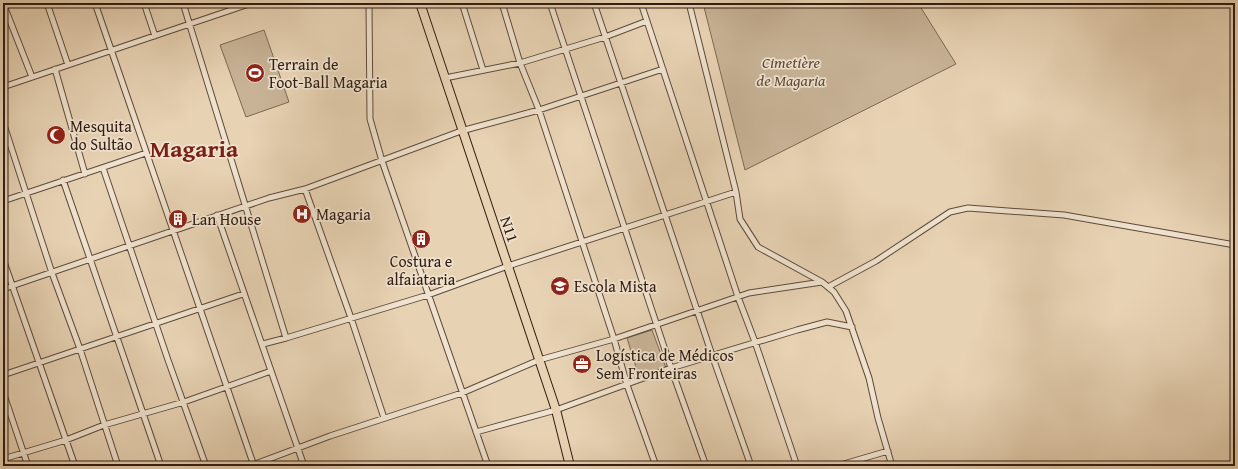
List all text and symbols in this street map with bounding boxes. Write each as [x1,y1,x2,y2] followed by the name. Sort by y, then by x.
[757,50,826,92] park label: Cimetière de Magaria
[269,52,388,94] place label: Terrain de Foot-Ball Magaria
[244,62,266,84] sports icon: Terrain de Foot-Ball Magaria
[70,114,133,156] place label: Mesquita do Sultão
[45,124,67,146] mosque icon: Mesquita do Sultão
[150,131,239,166] district label: Magaria
[316,202,371,226] place label: Magaria
[291,203,313,225] hospital icon: Magaria
[192,207,261,231] place label: Lan House
[167,208,189,230] building icon: Lan House
[494,213,526,245] street label: N11
[410,228,432,250] building icon: Costura e alfaiataria
[387,249,456,291] place label: Costura e alfaiataria
[574,274,657,298] place label: Escola Mista
[549,275,571,297] school or university icon: Escola Mista
[596,343,734,385] place label: Logística de Médicos Sem Fronteiras
[571,353,593,375] office icon: Logística de Médicos Sem Fronteiras

